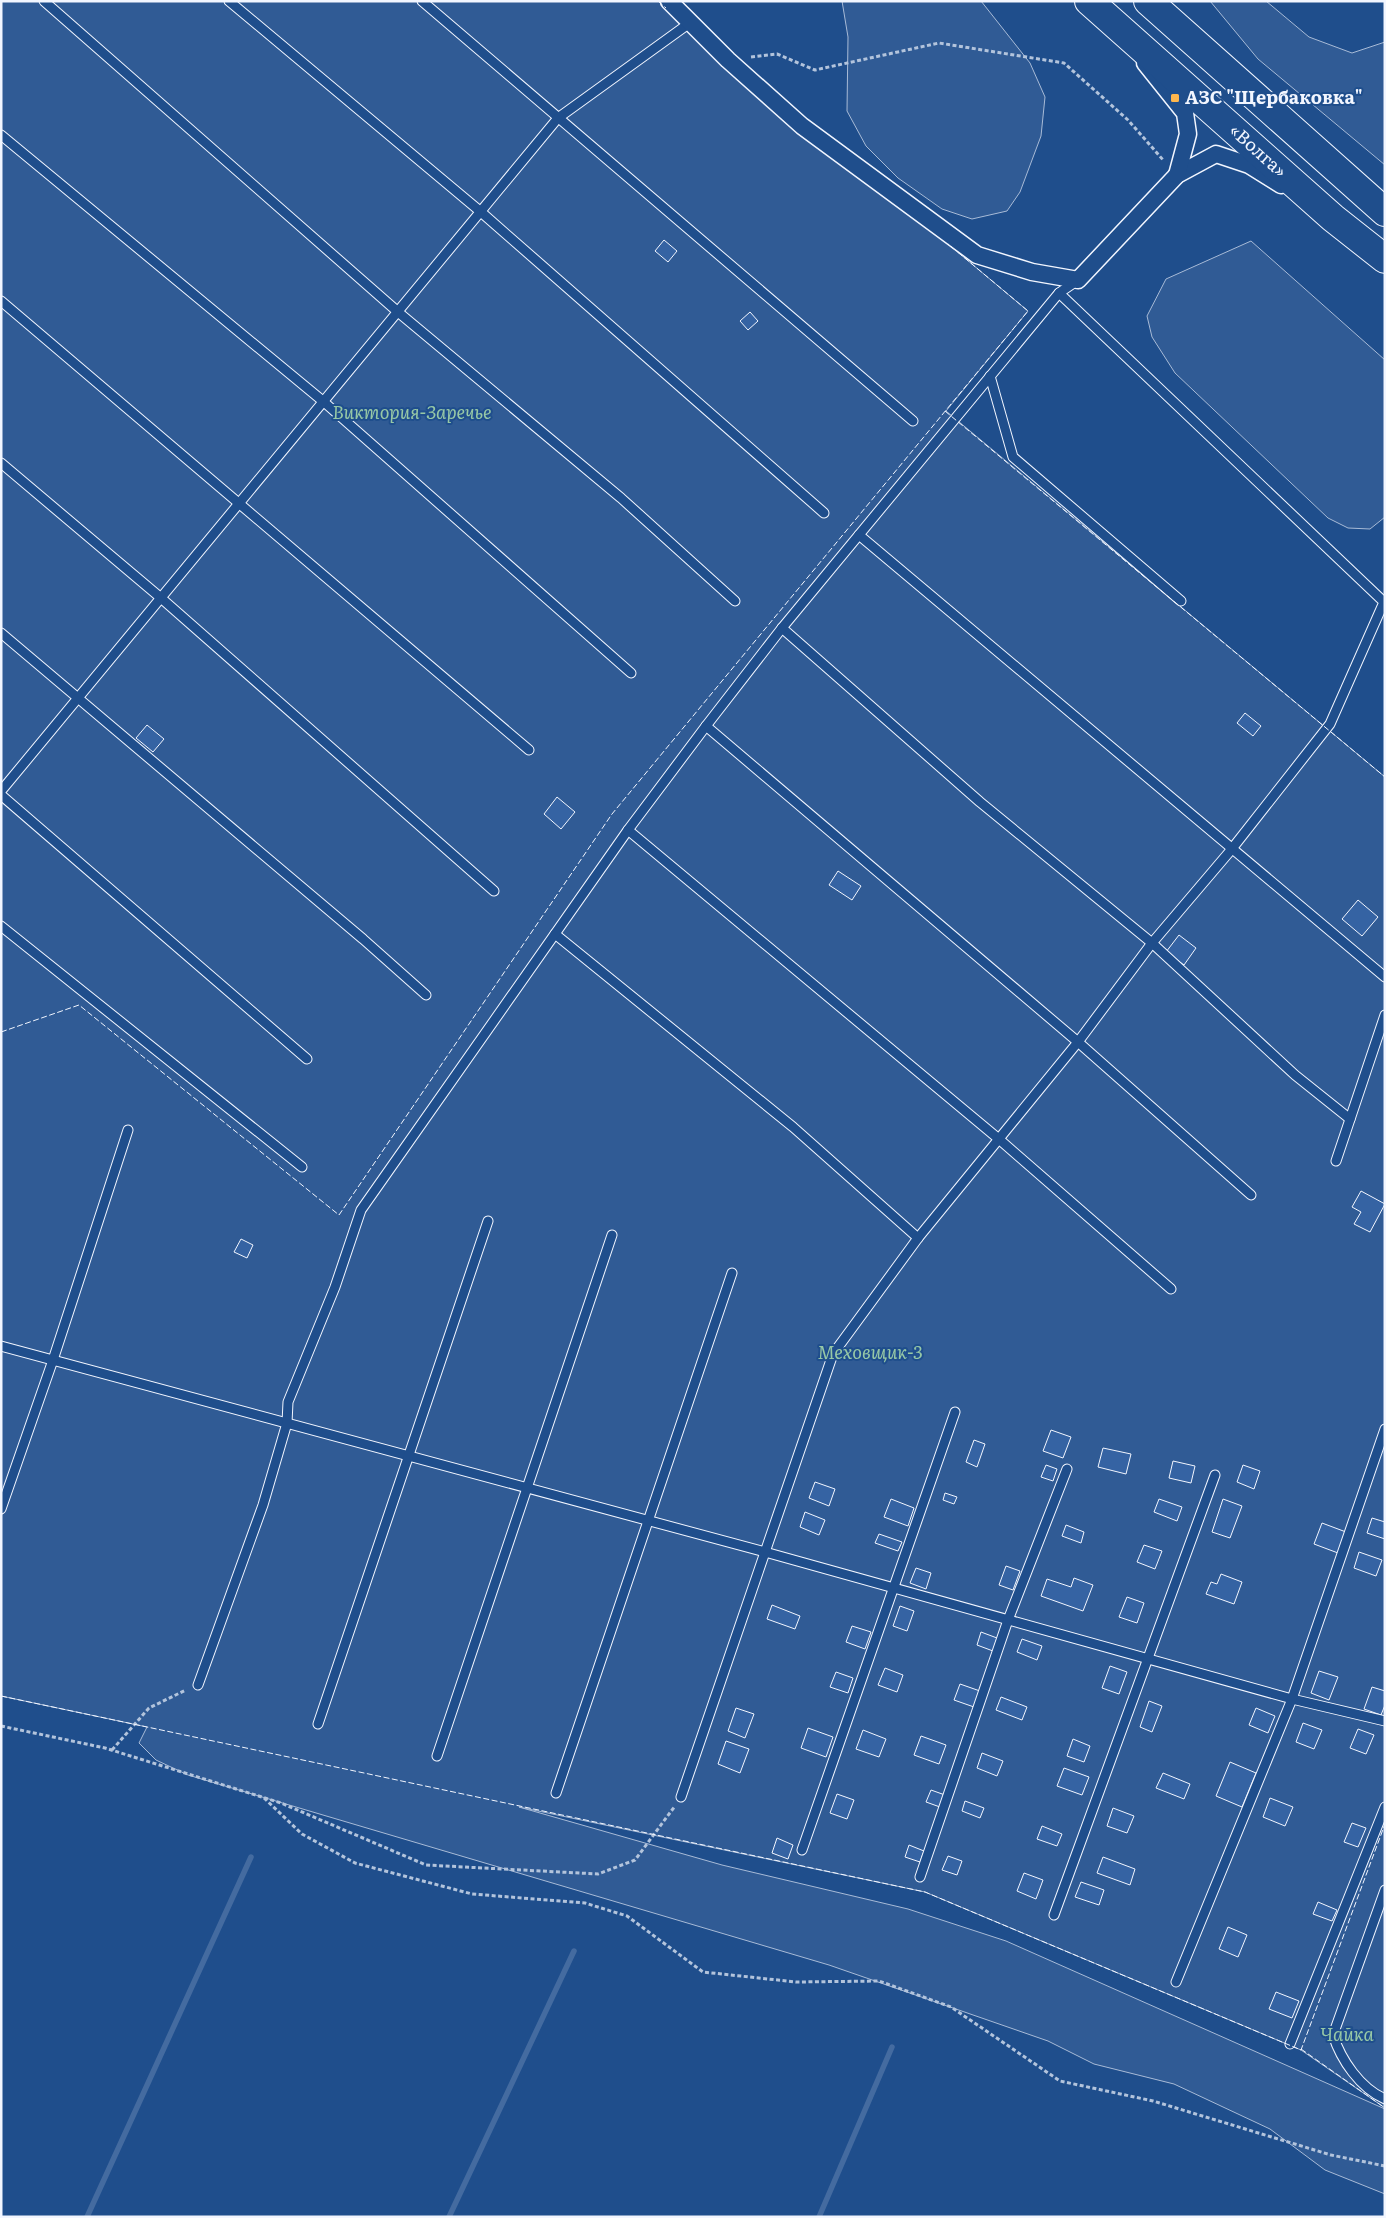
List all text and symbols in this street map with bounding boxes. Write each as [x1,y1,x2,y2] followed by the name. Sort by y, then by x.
[1185,83,1363,110] place label: АЗС "Щербаковка"
[1169,92,1181,104] marker: АЗС "Щербаковка"
[1224,117,1294,183] street label: «Волга»
[332,398,492,425] park label: Виктория-Заречье
[817,1338,923,1365] park label: Меховщик-3
[1320,2020,1375,2047] park label: Чайка

